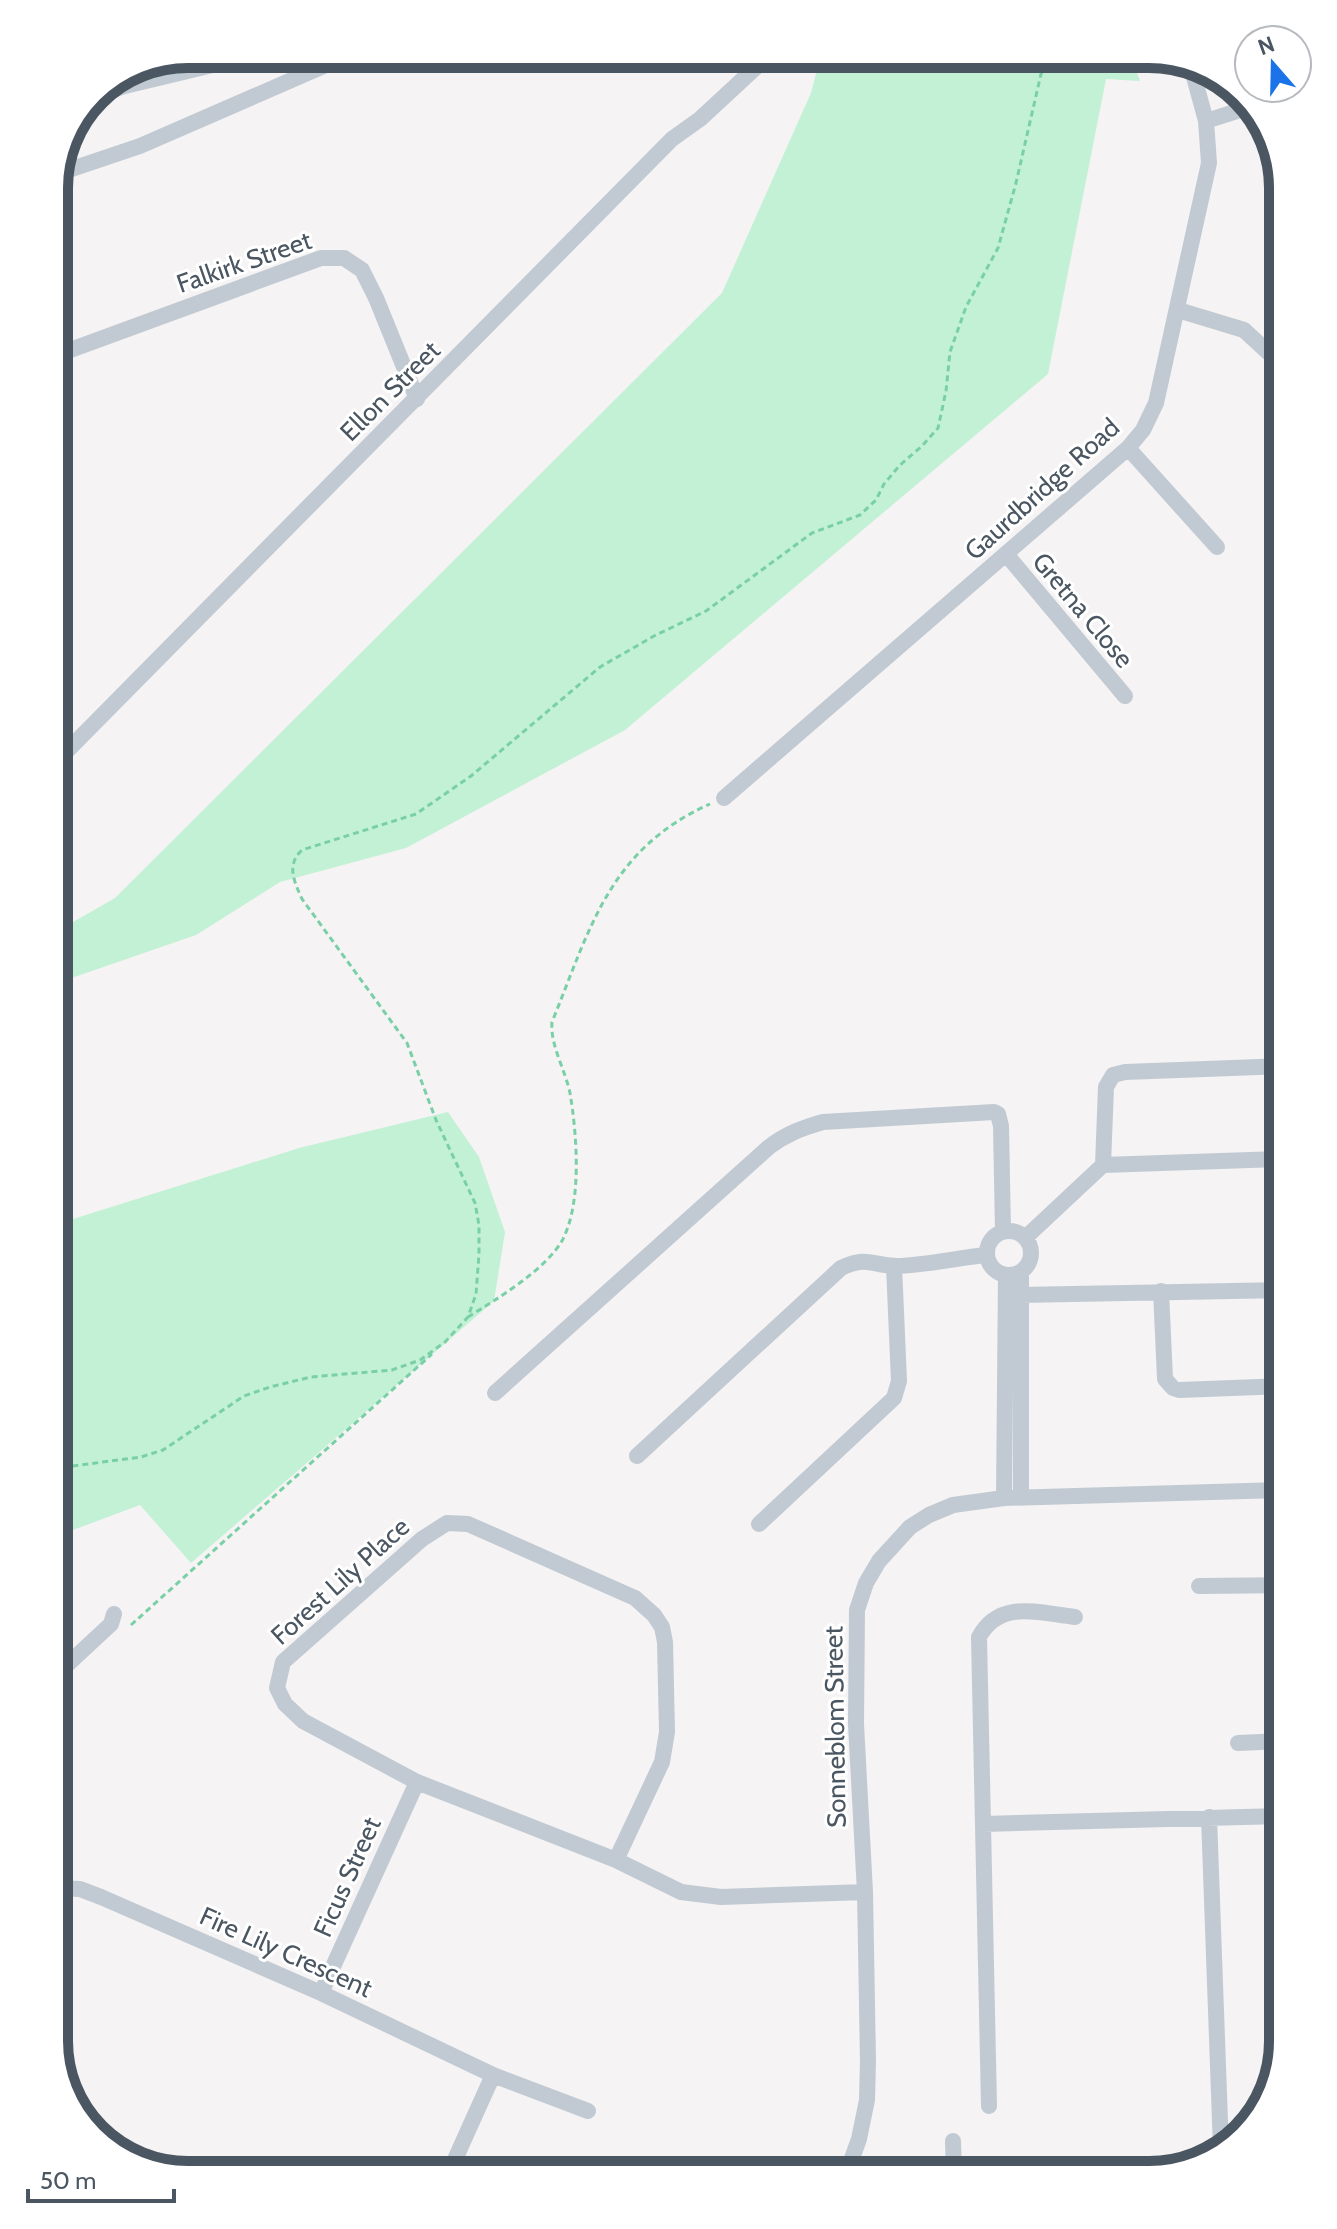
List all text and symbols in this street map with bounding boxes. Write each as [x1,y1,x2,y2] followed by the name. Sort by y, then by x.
[1233,24,1313,104] north arrow
[1254,30,1278,61] text: N
[172,224,316,300] street label: Falkirk Street
[333,334,447,448] street label: Ellon Street
[958,411,1126,567] street label: Gaurdbridge Road
[1026,546,1140,674] street label: Gretna Close
[264,1511,416,1651] street label: Forest Lily Place
[817,1625,853,1828] street label: Sonneblom Street
[306,1812,388,1942] street label: Ficus Street
[195,1900,377,2004] street label: Fire Lily Crescent
[28,2153,174,2203] scale bar
[40,2166,96,2195] text: 50 m

